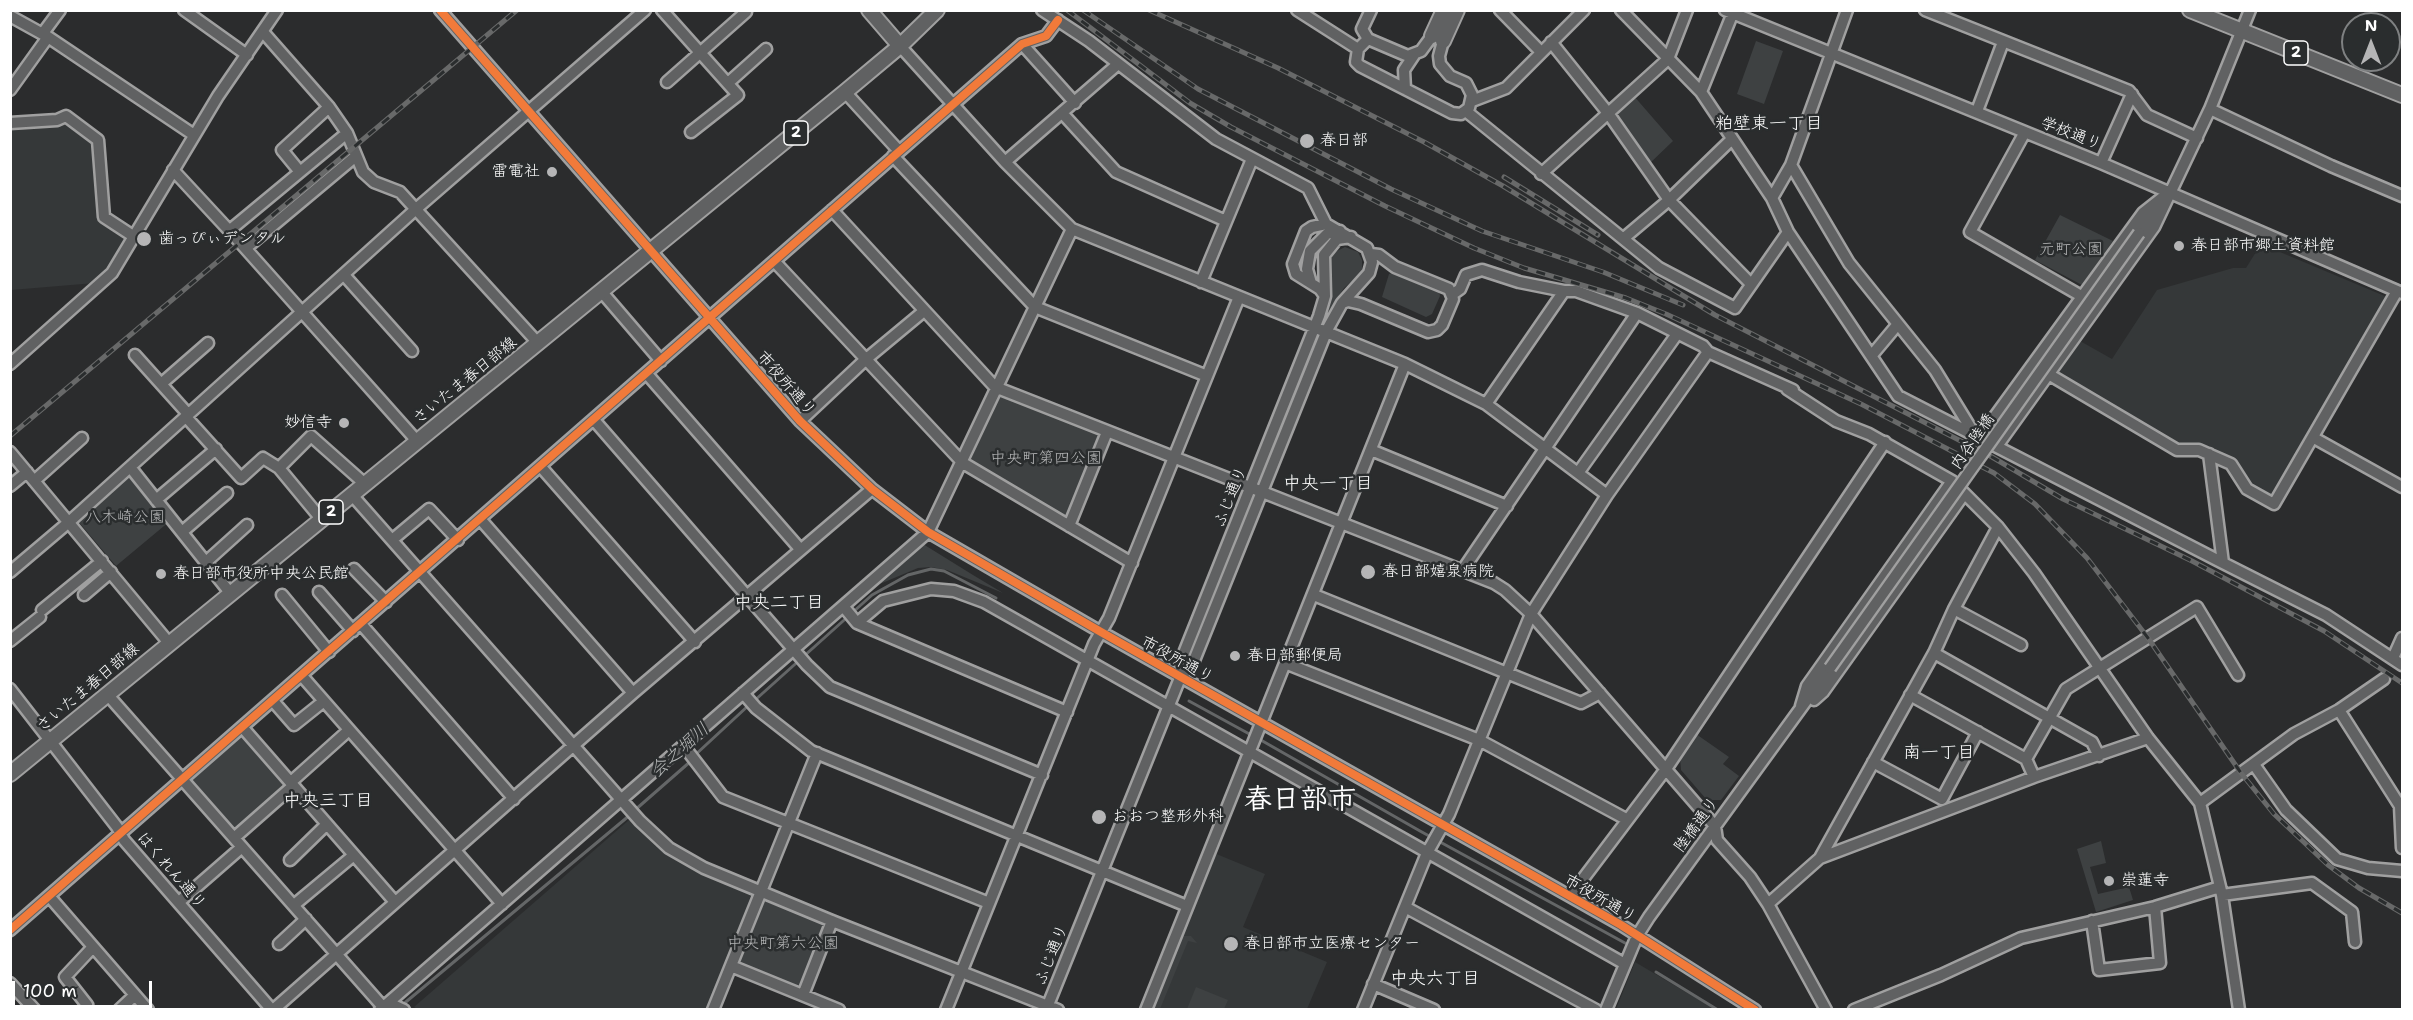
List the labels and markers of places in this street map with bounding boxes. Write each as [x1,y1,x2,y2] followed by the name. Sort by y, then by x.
[1320,131,1368,151] place label: 春日部
[1298,132,1316,150] marker: 春日部
[492,162,540,182] place label: 雷電社
[545,165,559,179] marker: 雷電社
[158,229,286,249] place label: 歯っぴぃデンタル
[135,230,153,248] marker: 歯っぴぃデンタル
[2191,236,2335,256] place label: 春日部市郷土資料館
[2172,239,2186,253] marker: 春日部市郷土資料館
[284,413,332,433] place label: 妙信寺
[337,416,351,430] marker: 妙信寺
[1382,562,1494,582] place label: 春日部嬉泉病院
[1359,563,1377,581] marker: 春日部嬉泉病院
[173,564,349,584] place label: 春日部市役所中央公民館
[154,567,168,581] marker: 春日部市役所中央公民館
[1247,646,1343,666] place label: 春日部郵便局
[1228,649,1242,663] marker: 春日部郵便局
[1112,807,1224,827] place label: おおつ整形外科
[1090,808,1108,826] marker: おおつ整形外科
[2121,871,2169,891] place label: 崇蓮寺
[2102,874,2116,888] marker: 崇蓮寺
[1244,934,1420,954] place label: 春日部市立医療センター
[1222,935,1240,953] marker: 春日部市立医療センター

